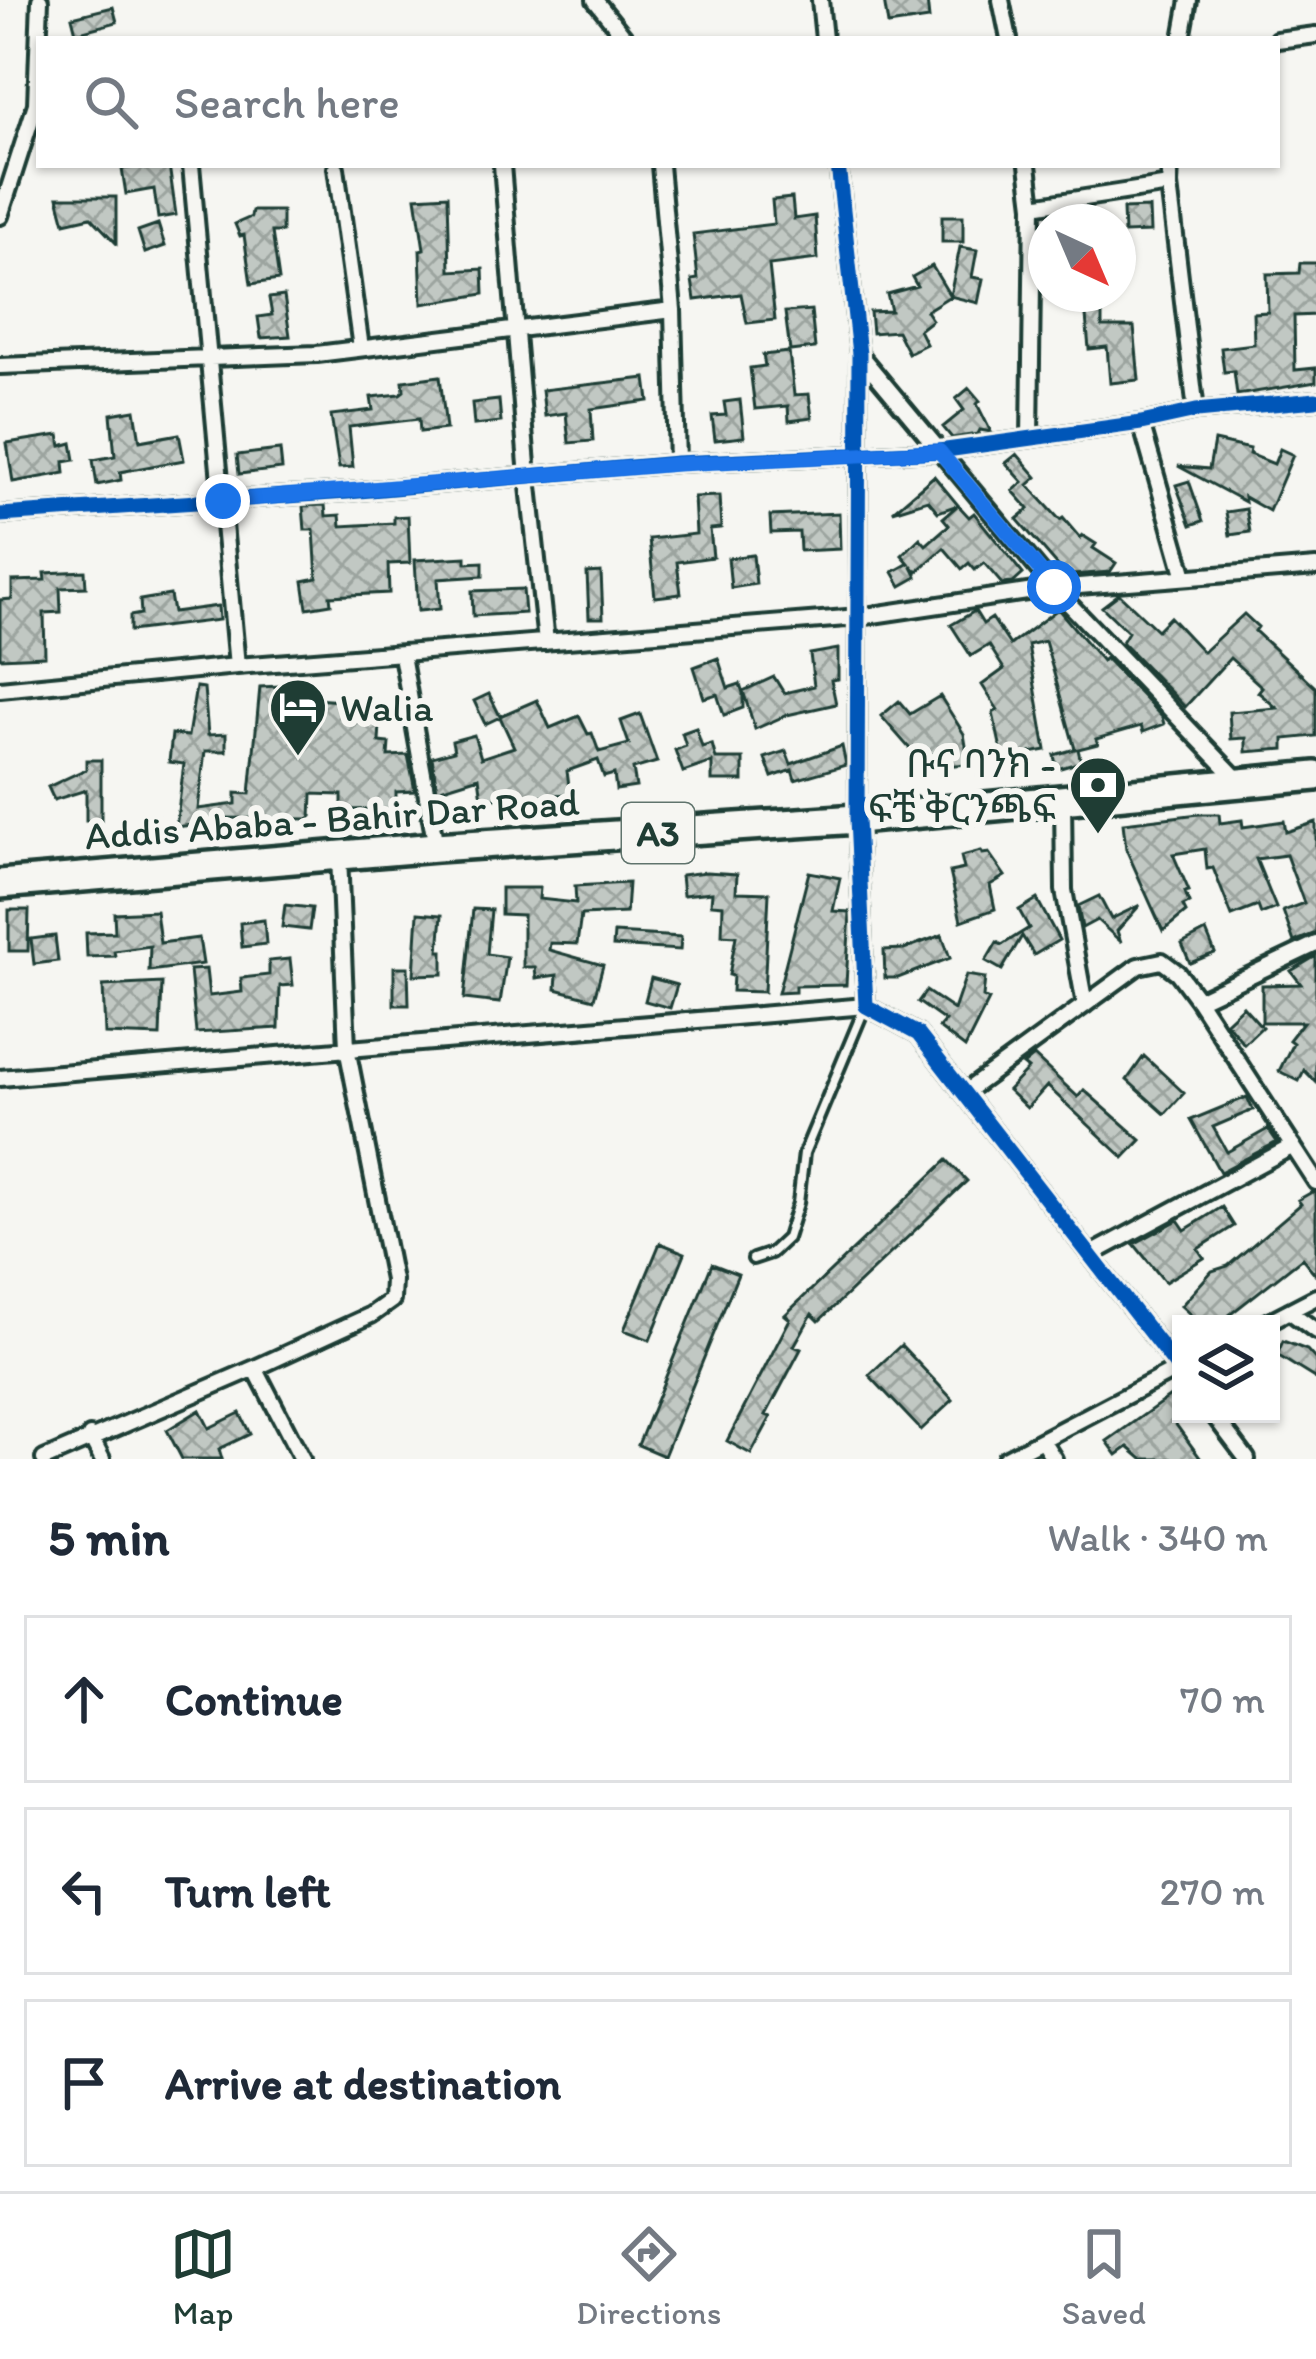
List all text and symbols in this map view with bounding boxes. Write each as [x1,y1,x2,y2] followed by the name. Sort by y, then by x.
[36,36,1280,168] search box
[78,69,144,135] icon: search
[174,75,400,129] text: Search here
[1028,204,1136,312] north arrow
[196,474,250,528] route end
[1027,560,1081,614] route start
[267,676,329,758] hotel icon: Walia
[340,684,434,731] place label: Walia
[868,740,1056,832] place label: ቡና ባንክ - ፍቼ ቅርንጫፍ
[1067,754,1129,836] bank icon: ቡና ባንክ - ፍቼ ቅርንጫፍ
[83,778,581,859] street label: Addis Ababa - Bahir Dar Road
[622,803,694,863] road number: A3
[1172,1315,1280,1423] map controls
[1172,1315,1280,1423] button: layers
[48,1507,169,1568] text: 5 min
[1048,1514,1268,1561] text: Walk · 340 m
[51,1666,117,1732] icon: ahead
[165,1672,343,1726] text: Continue
[1180,1676,1265,1723] text: 70 m
[51,1858,117,1924] icon: left
[165,1864,331,1918] text: Turn left
[1160,1868,1265,1915] text: 270 m
[51,2050,117,2116] icon: arrive
[165,2056,561,2110] text: Arrive at destination
[170,2221,236,2332] tab: Map
[576,2221,721,2332] tab: Directions
[1062,2221,1146,2332] tab: Saved

